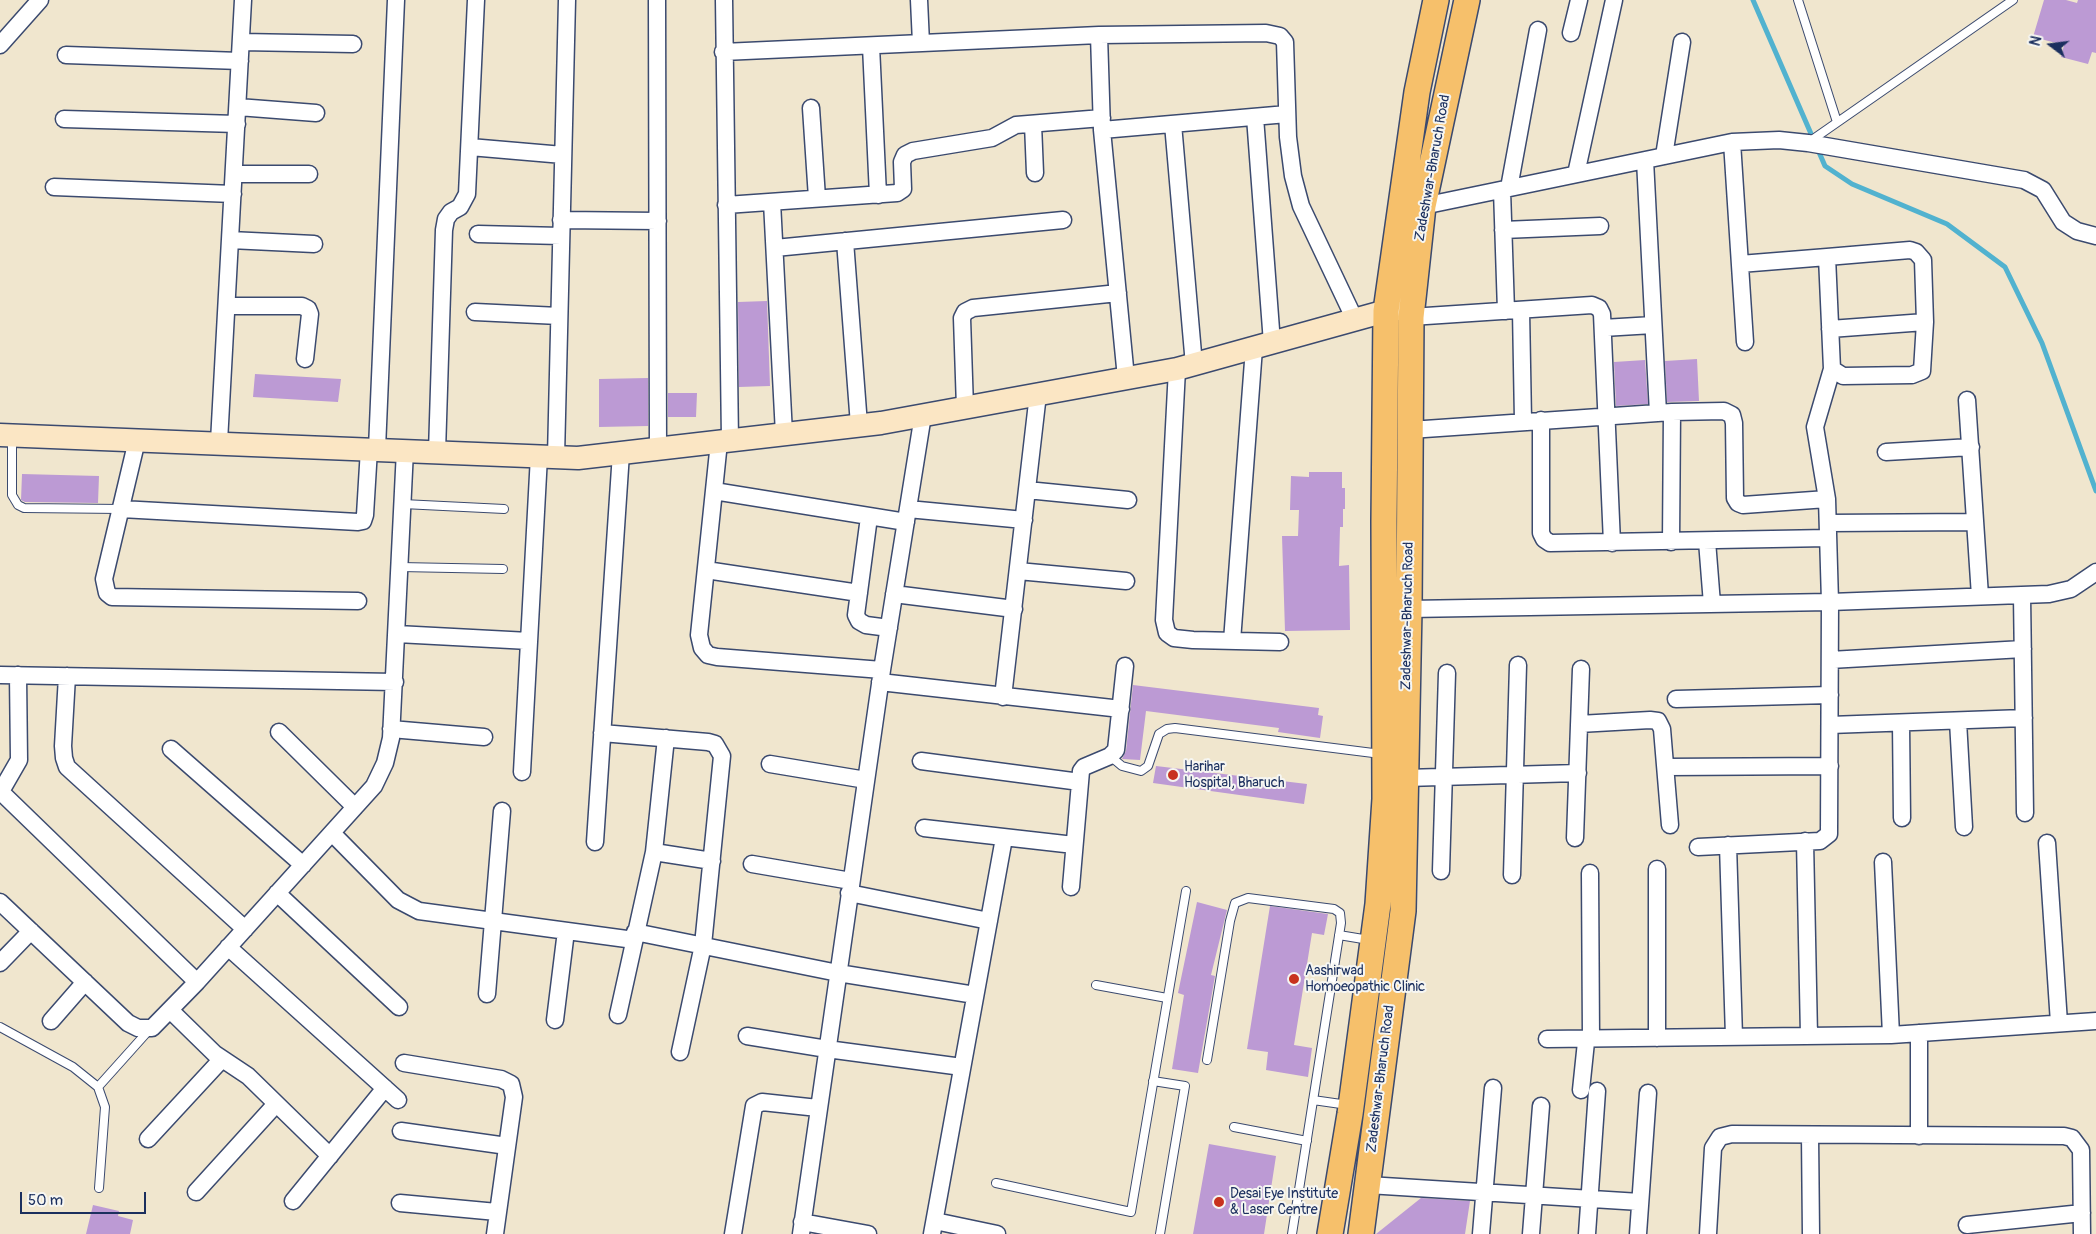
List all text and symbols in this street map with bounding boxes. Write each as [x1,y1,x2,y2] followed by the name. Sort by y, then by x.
[2026,20,2076,70] north arrow
[2027,34,2045,48] text: N
[1412,93,1454,243] street label: Zadeshwar-Bharuch Road
[1398,542,1418,690] street label: Zadeshwar-Bharuch Road
[1184,759,1285,792] place label: Harihar Hospital, Bharuch
[1166,768,1180,782] marker: Harihar Hospital, Bharuch
[1305,963,1425,996] place label: Aashirwad Homoeopathic Clinic
[1287,972,1301,986] marker: Aashirwad Homoeopathic Clinic
[1364,1004,1398,1154] street label: Zadeshwar-Bharuch Road
[22,1182,149,1214] scale bar
[1230,1186,1338,1218] place label: Desai Eye Institute & Laser Centre
[28,1191,63,1210] text: 50 m
[1212,1195,1226,1209] marker: Desai Eye Institute & Laser Centre

